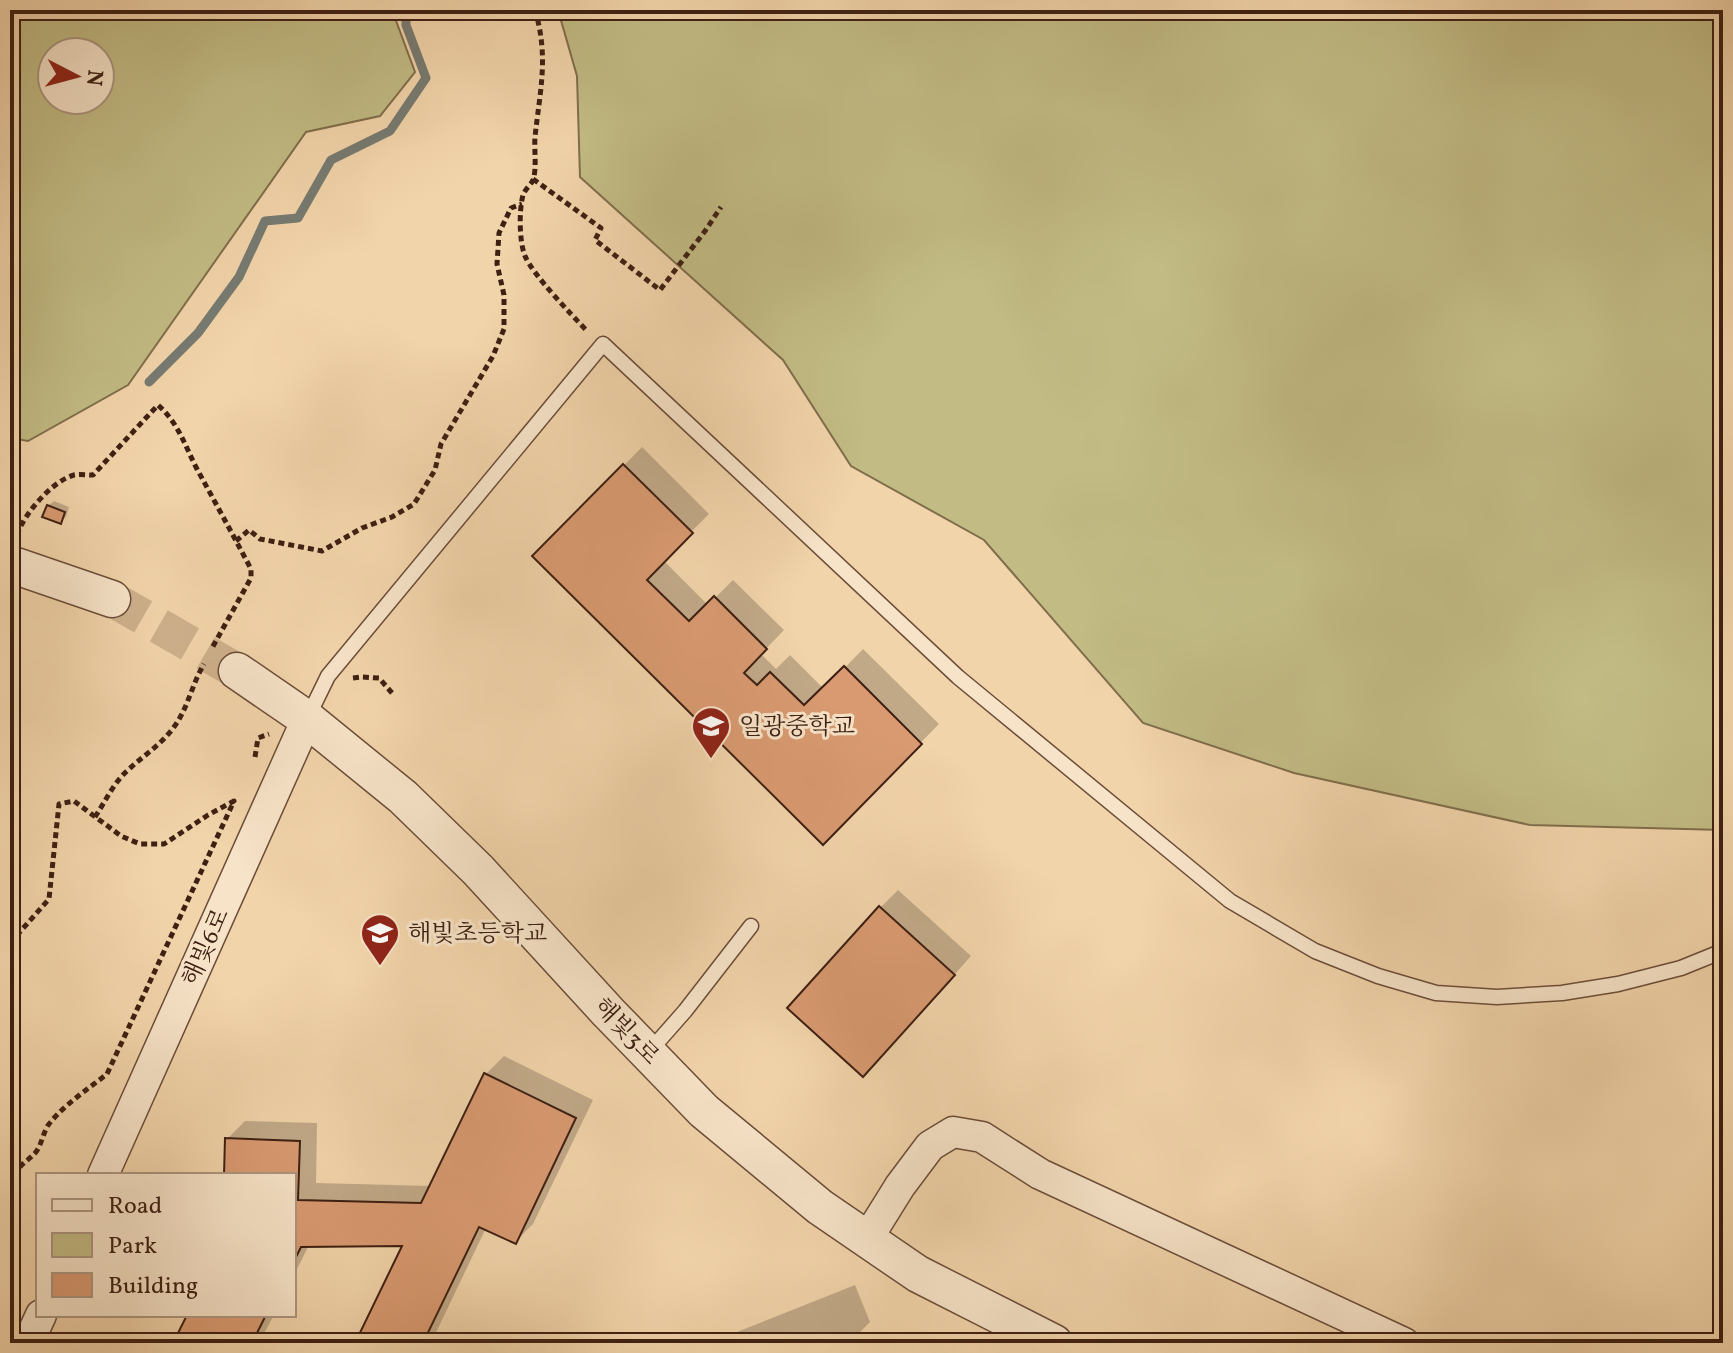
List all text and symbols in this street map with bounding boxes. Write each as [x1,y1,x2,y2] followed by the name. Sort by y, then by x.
[36,36,116,116] north arrow
[77,68,110,87] text: N
[690,705,732,760] school or university icon: 일광중학교
[739,711,855,745] place label: 일광중학교
[175,904,239,992] street label: 해빛6로
[359,912,401,967] school or university icon: 해빛초등학교
[408,918,547,952] place label: 해빛초등학교
[585,991,666,1074] street label: 해빛3로
[36,1173,296,1317] legend
[108,1190,162,1224] text: Road
[108,1230,157,1264] text: Park
[108,1270,198,1304] text: Building

